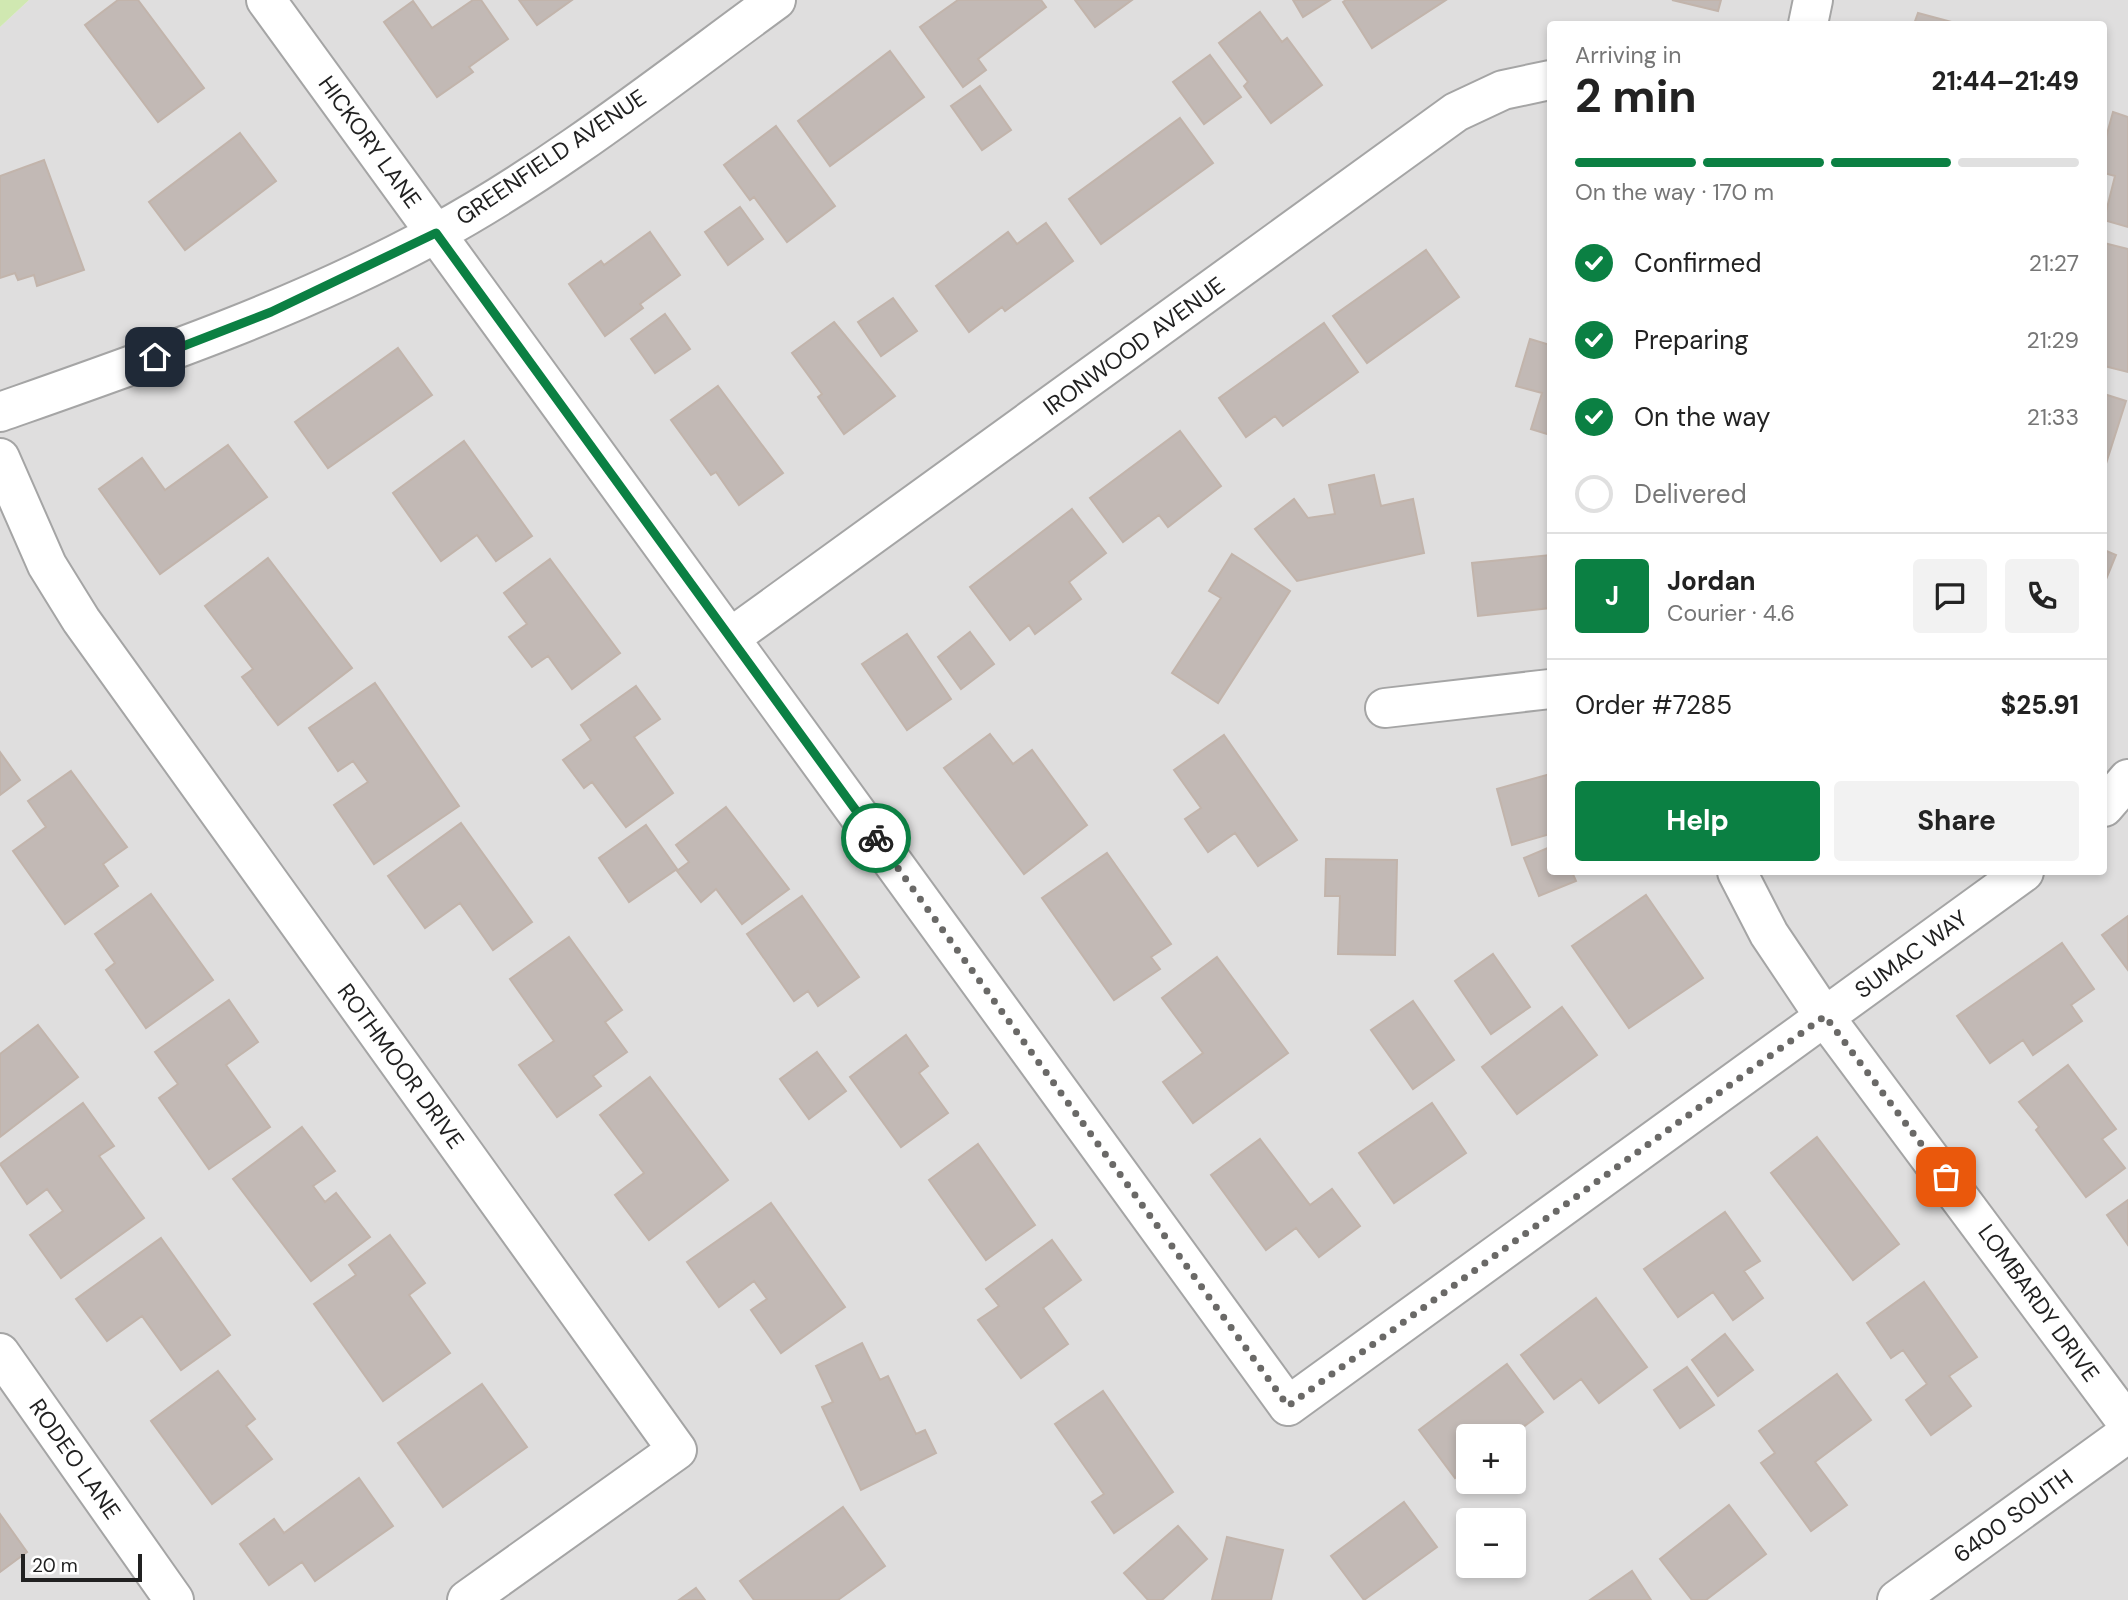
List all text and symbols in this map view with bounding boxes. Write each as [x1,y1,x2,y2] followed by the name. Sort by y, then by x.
[1575,40,1681,70] text: Arriving in
[1932,64,2079,98] text: 21:44–21:49
[1575,66,1697,126] text: 2 min
[312,70,428,214] street label: HICKORY LANE
[450,82,652,232] street label: GREENFIELD AVENUE
[1575,177,1774,207] text: On the way · 170 m
[1575,244,1613,282] icon: check
[1634,246,1761,280] text: Confirmed
[2029,248,2079,278] text: 21:27
[1037,270,1231,422] street label: IRONWOOD AVENUE
[1575,321,1613,359] icon: check
[1634,323,1749,357] text: Preparing
[2026,325,2079,355] text: 21:29
[125,327,185,387] pin
[136,338,174,376] icon: home
[1575,398,1613,436] icon: check
[1634,400,1770,434] text: On the way
[2027,402,2079,432] text: 21:33
[1634,477,1747,511] text: Delivered
[1913,559,1987,633] button: chat
[2005,559,2079,633] button: phone
[1667,564,1756,598] text: Jordan
[1605,579,1619,613] text: J
[1667,598,1795,628] text: Courier · 4.6
[1575,688,1732,722] text: Order #7285
[2001,688,2079,722] text: $25.91
[1575,781,1820,861] button: Help
[1834,781,2079,861] button: Share
[841,803,911,873] courier
[857,819,895,857] icon: bike
[1849,903,1973,1005] street label: SUMAC WAY
[331,977,471,1155] street label: ROTHMOOR DRIVE
[1916,1147,1976,1207] pin
[1927,1158,1965,1196] icon: bag
[1972,1218,2106,1388] street label: LOMBARDY DRIVE
[22,1393,128,1525] street label: RODEO LANE
[1456,1424,1526,1578] map controls
[1456,1424,1526,1494] button: +
[1947,1462,2079,1570] street label: 6400 SOUTH
[1456,1508,1526,1578] button: −
[21,1551,142,1583] scale bar
[32,1553,78,1578] text: 20 m

